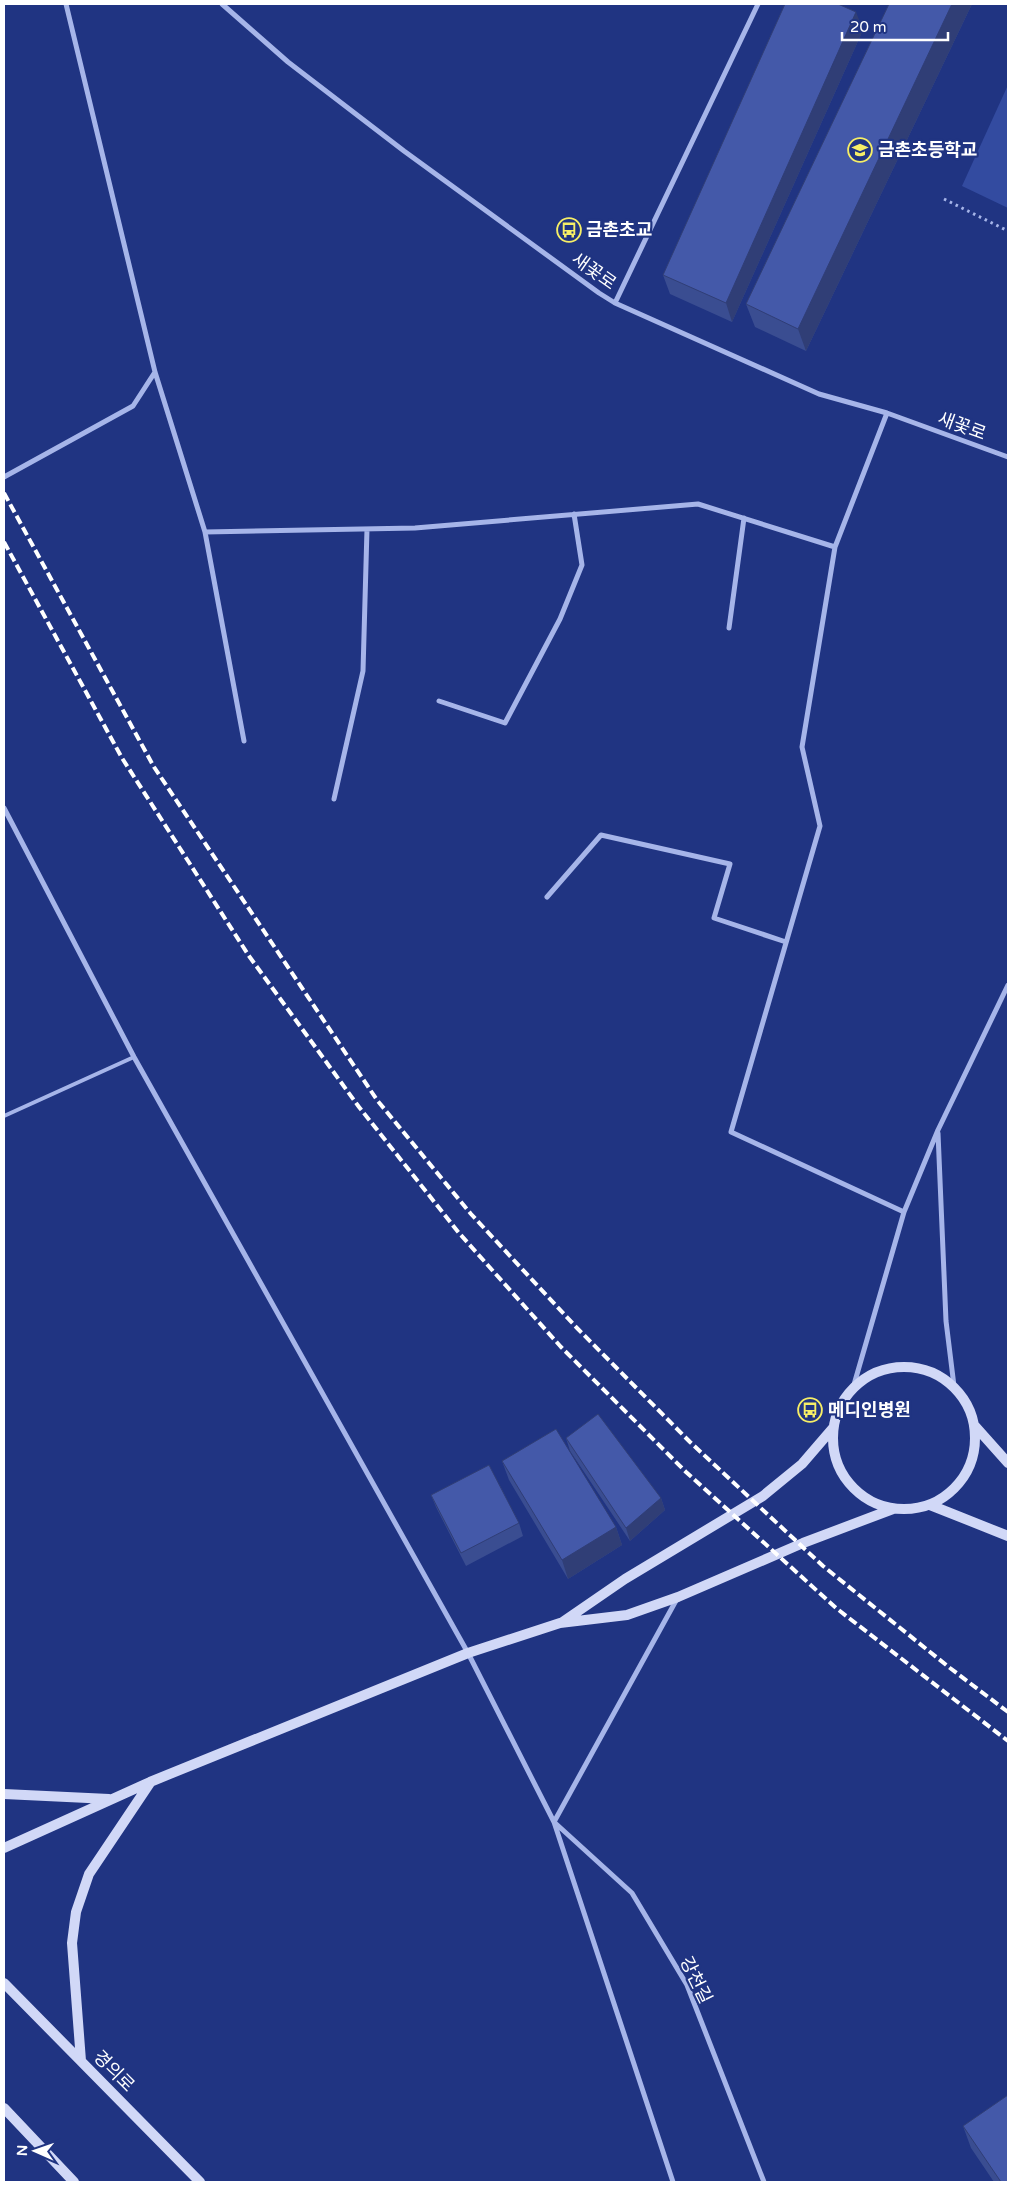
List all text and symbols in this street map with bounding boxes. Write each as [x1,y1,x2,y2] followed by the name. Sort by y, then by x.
[842,10,948,42] scale bar
[850,18,887,36] text: 20 m
[847,137,873,163] school or university icon: 금촌초등학교
[878,139,977,161] place label: 금촌초등학교
[556,217,582,243] bus stop icon: 금촌초교
[586,219,652,241] place label: 금촌초교
[567,248,621,294] street label: 새꽃로
[935,407,989,445] street label: 새꽃로
[797,1397,823,1423] bus stop icon: 메디인병원
[828,1399,911,1421] place label: 메디인병원
[675,1953,717,2007] street label: 강천길
[89,2046,139,2096] street label: 경의로
[10,2126,60,2176] north arrow
[14,2145,31,2156] text: N

